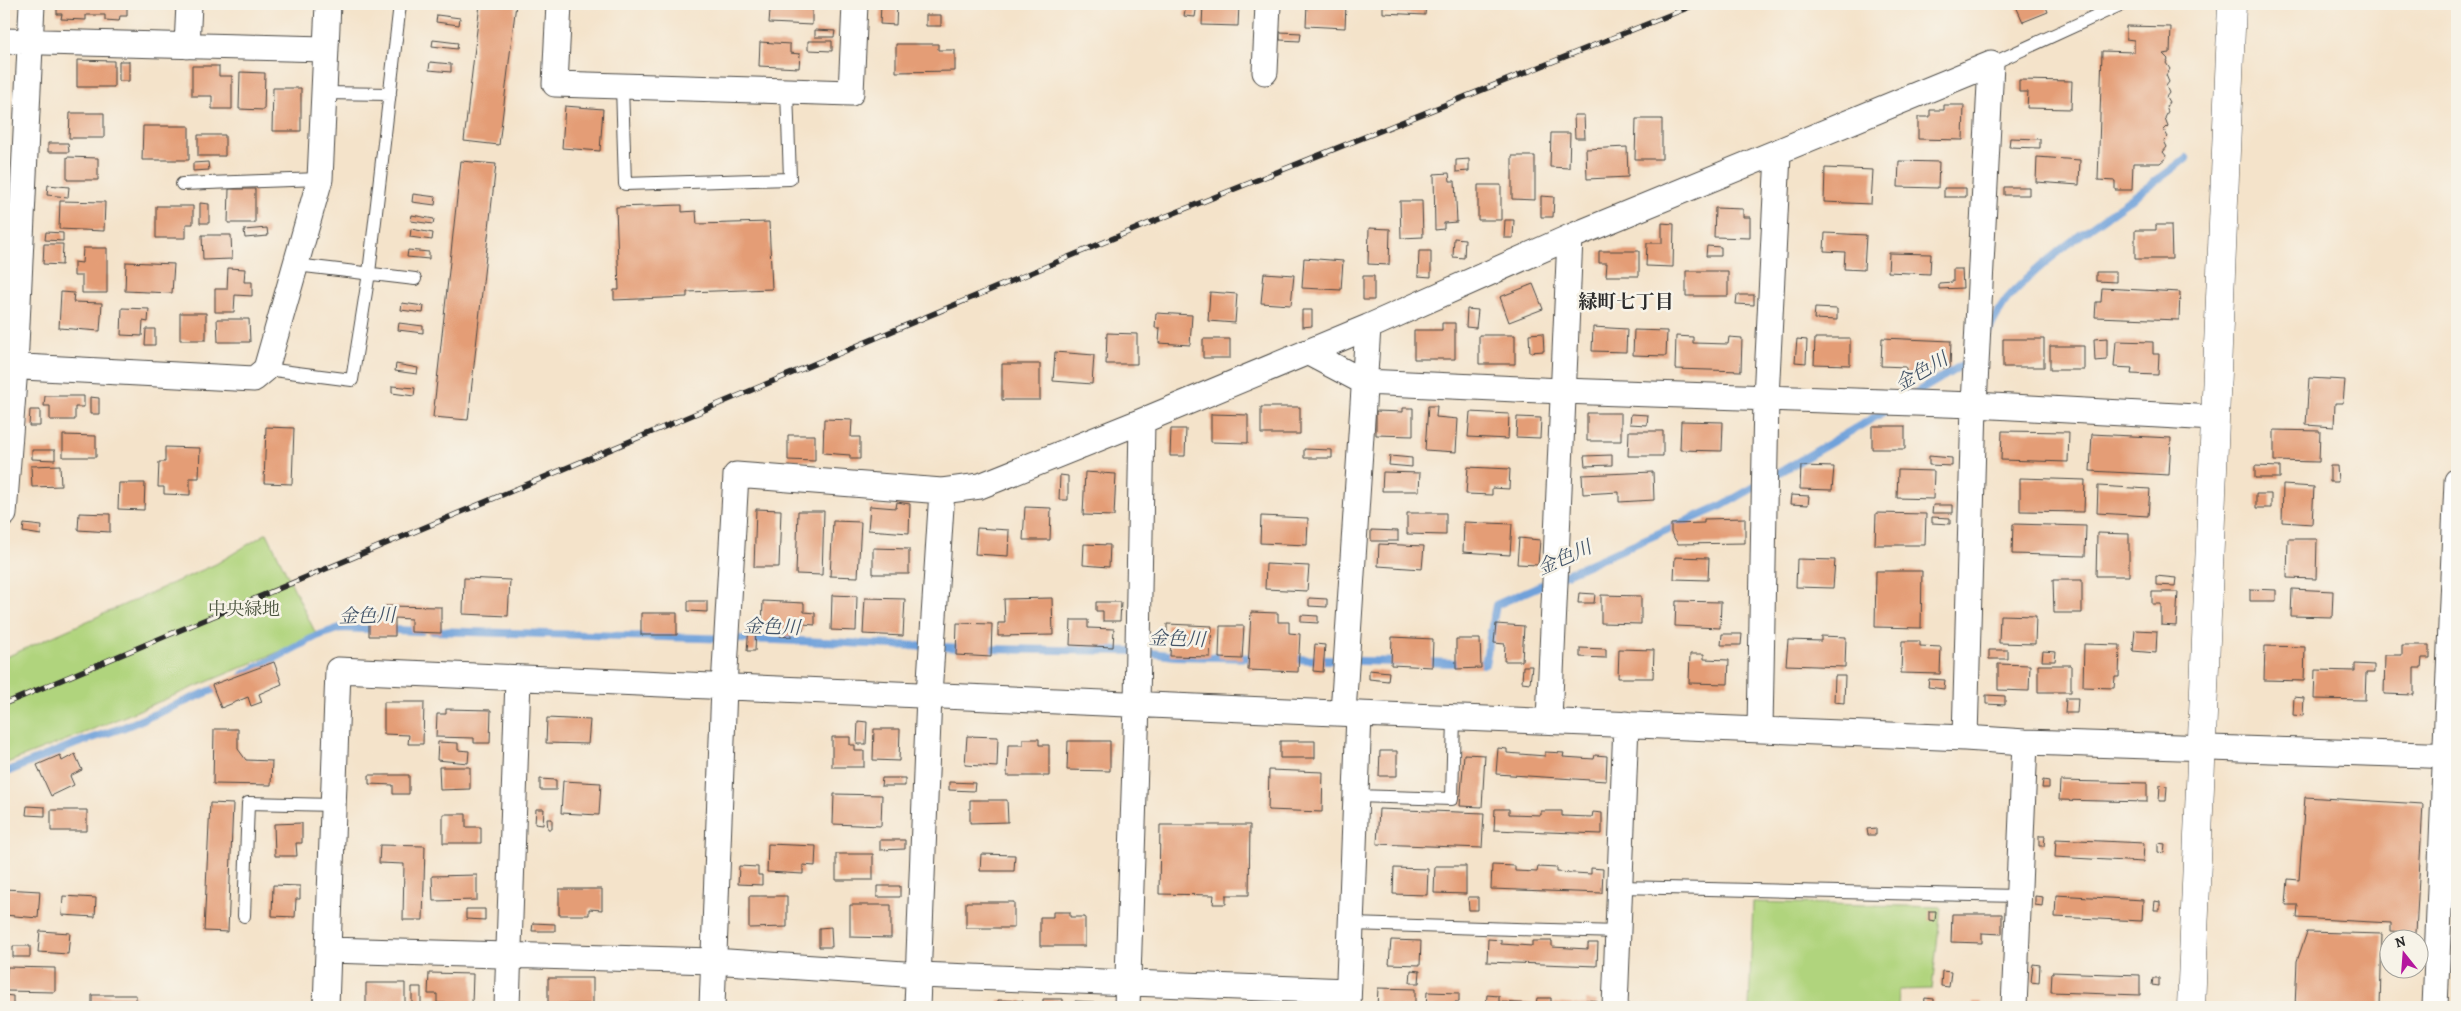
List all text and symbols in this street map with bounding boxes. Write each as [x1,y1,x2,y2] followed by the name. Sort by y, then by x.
[1578,289,1674,315] district label: 緑町七丁目
[1890,345,1954,397] water label: 金色川
[1533,534,1598,581] water label: 金色川
[208,597,280,621] park label: 中央緑地
[338,602,398,629] water label: 金色川
[743,613,803,641] water label: 金色川
[1148,625,1208,653] water label: 金色川
[2378,928,2428,978] north arrow
[2393,931,2408,953] text: N

